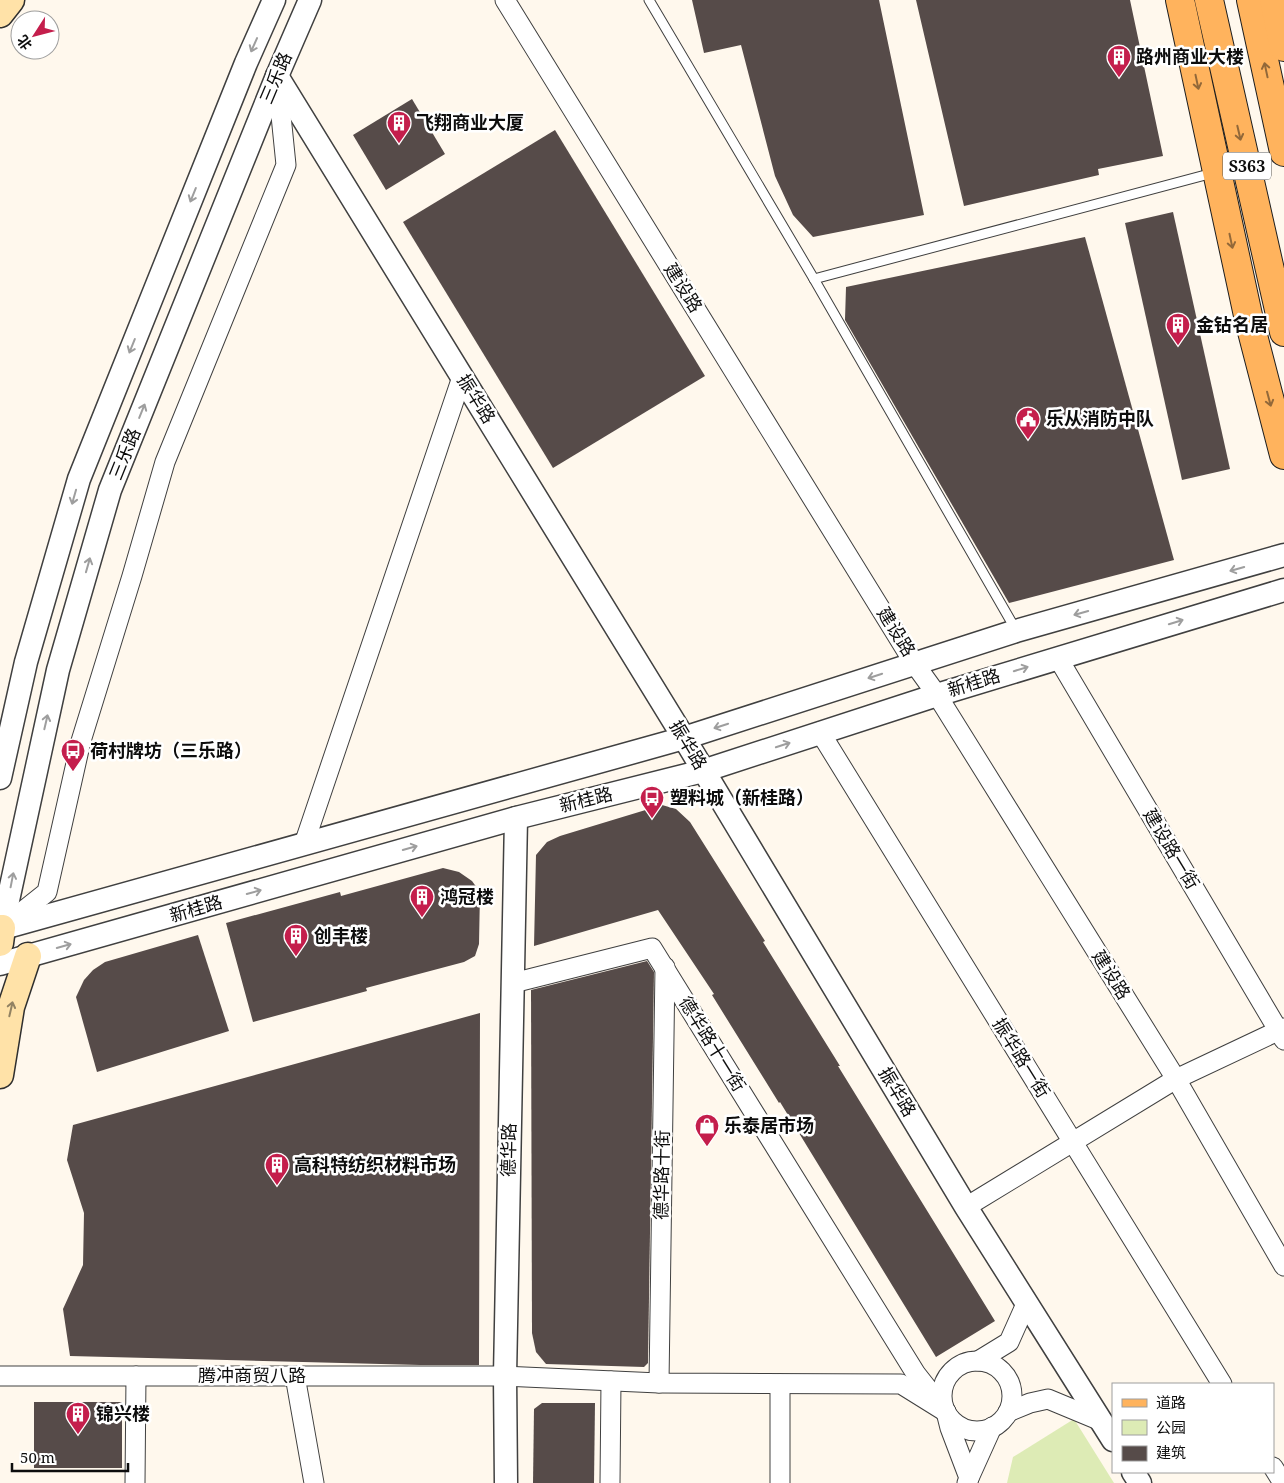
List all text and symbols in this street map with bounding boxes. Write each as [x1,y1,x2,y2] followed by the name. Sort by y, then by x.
[10,10,60,60] north arrow
[12,32,36,54] text: 北
[249,37,259,52] one-way arrow
[1106,44,1132,78] building icon: 路州商业大楼
[1136,44,1244,68] place label: 路州商业大楼
[253,48,297,107] street label: 三乐路
[1261,63,1271,79] one-way arrow
[1193,73,1202,89] one-way arrow
[386,110,412,144] building icon: 飞翔商业大厦
[416,110,524,134] place label: 飞翔商业大厦
[1235,124,1244,140] one-way arrow
[1223,153,1271,180] road number: S363
[188,187,197,202] one-way arrow
[1227,232,1237,248] one-way arrow
[659,258,708,317] street label: 建设路
[1165,312,1191,346] building icon: 金钻名居
[1196,312,1268,336] place label: 金钻名居
[127,338,137,353] one-way arrow
[452,369,501,428] street label: 振华路
[1265,390,1275,406] one-way arrow
[138,404,147,419] one-way arrow
[1015,406,1041,440] public building icon: 乐从消防中队
[1046,406,1154,430] place label: 乐从消防中队
[103,424,145,483] street label: 三乐路
[68,489,78,505] one-way arrow
[84,557,94,573] one-way arrow
[1229,564,1245,574] one-way arrow
[872,602,921,661] street label: 建设路
[1073,608,1089,618] one-way arrow
[1168,617,1184,627] one-way arrow
[944,663,1003,701] street label: 新桂路
[1012,664,1028,674] one-way arrow
[867,671,883,681] one-way arrow
[42,714,51,730] one-way arrow
[665,715,713,774] street label: 振华路
[713,722,729,731] one-way arrow
[60,738,86,772] bus stop icon: 荷村牌坊（三乐路）
[90,738,252,762] place label: 荷村牌坊（三乐路）
[774,740,790,749] one-way arrow
[557,781,615,817] street label: 新桂路
[639,785,665,819] bus stop icon: 塑料城（新桂路）
[670,785,814,809] place label: 塑料城（新桂路）
[1138,804,1205,893] street label: 建设路一街
[402,843,418,852] one-way arrow
[8,873,17,889] one-way arrow
[409,884,435,918] building icon: 鸿冠楼
[440,884,494,908] place label: 鸿冠楼
[245,887,261,897] one-way arrow
[166,889,225,927] street label: 新桂路
[283,923,309,957] building icon: 创丰楼
[314,923,368,947] place label: 创丰楼
[55,941,71,950] one-way arrow
[1087,945,1136,1004] street label: 建设路
[674,991,752,1096] street label: 德华路十一街
[7,1002,16,1018] one-way arrow
[988,1013,1056,1102] street label: 振华路一街
[874,1062,922,1121] street label: 振华路
[694,1113,720,1147] shop icon: 乐泰居市场
[724,1113,814,1137] place label: 乐泰居市场
[496,1123,520,1177] street label: 德华路
[648,1130,674,1220] street label: 德华路十街
[264,1152,290,1186] building icon: 高科特纺织材料市场
[294,1152,456,1176] place label: 高科特纺织材料市场
[198,1363,306,1387] street label: 腾冲商贸八路
[1112,1383,1274,1473] legend
[1156,1392,1186,1412] text: 道路
[65,1401,91,1435] building icon: 锦兴楼
[96,1401,150,1425] place label: 锦兴楼
[1156,1417,1186,1437] text: 公园
[12,1440,129,1472] scale bar
[1156,1442,1186,1462] text: 建筑
[20,1447,55,1467] text: 50 m

